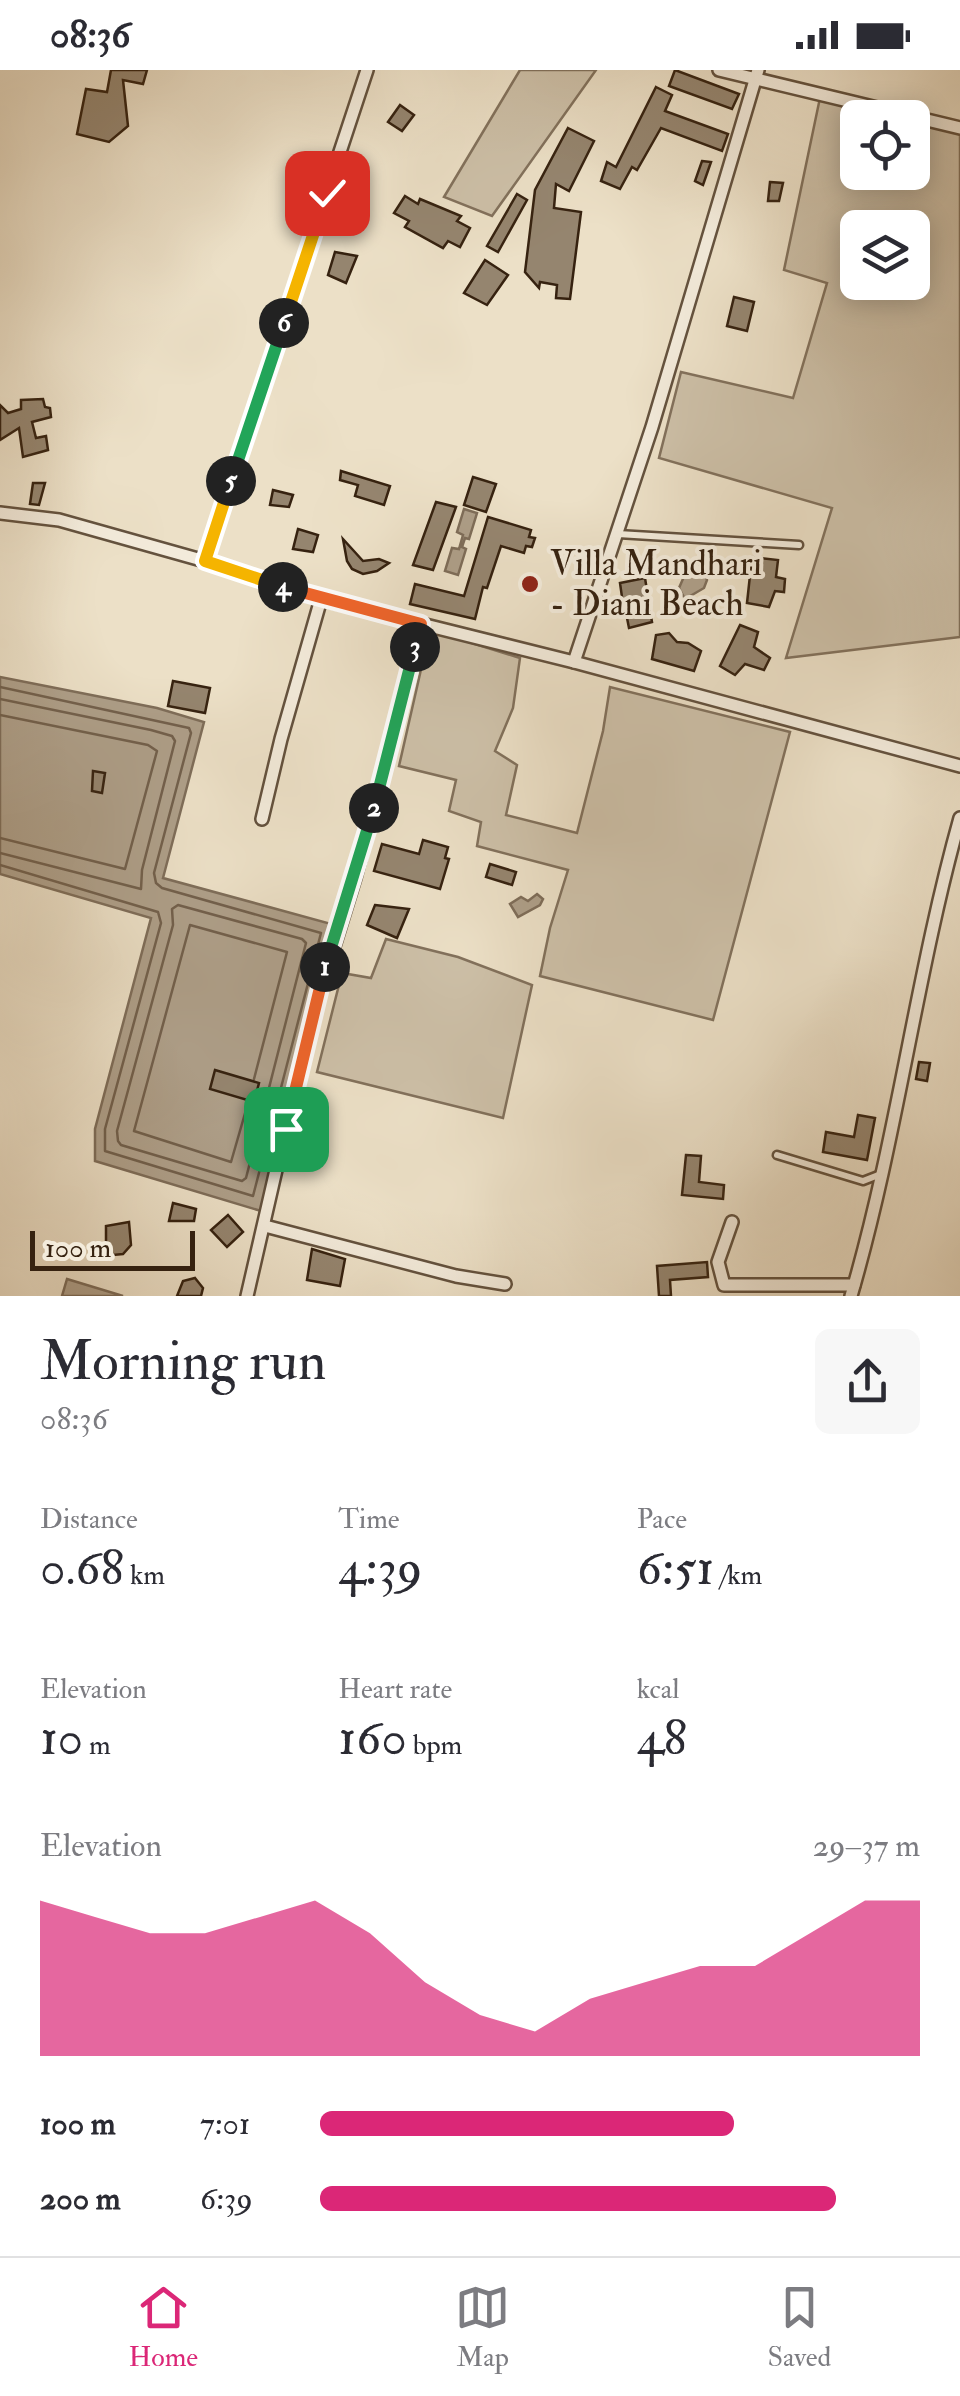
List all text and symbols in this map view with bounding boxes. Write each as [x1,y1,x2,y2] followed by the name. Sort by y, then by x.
[50,11,130,59] text: 08:36
[840,100,930,300] map controls
[840,100,930,190] button: locate
[285,151,370,236] pin
[300,166,355,221] icon: check
[840,210,930,300] button: layers
[259,298,309,348] pin: 6
[277,305,291,340] text: 6
[206,456,256,506] pin: 5
[225,463,237,498] text: 5
[550,542,762,626] place label: Villa Mandhari - Diani Beach
[258,562,308,612] pin: 4
[275,569,291,604] text: 4
[519,573,541,595] marker: Villa Mandhari - Diani Beach
[390,622,440,672] pin: 3
[410,629,420,664] text: 3
[349,783,399,833] pin: 2
[367,790,381,825] text: 2
[300,942,350,992] pin: 1
[320,949,330,984] text: 1
[244,1087,329,1172] pin
[259,1102,314,1157] icon: arrive
[30,1226,195,1270] scale bar
[45,1231,111,1266] text: 100 m
[40,1327,326,1396] text: Morning run
[815,1329,920,1434] button: share
[40,1399,108,1439] text: 08:36
[40,1502,138,1537] text: Distance
[338,1502,400,1537] text: Time
[637,1502,687,1537] text: Pace
[40,1537,124,1600] text: 0.68
[338,1537,422,1600] text: 4:39
[637,1537,714,1600] text: 6:51
[124,1558,165,1593] text: km
[714,1558,762,1593] text: /km
[40,1672,147,1707] text: Elevation
[338,1672,452,1707] text: Heart rate
[637,1672,680,1707] text: kcal
[40,1707,83,1770] text: 10
[338,1707,407,1770] text: 160
[637,1707,687,1770] text: 48
[83,1728,111,1763] text: m
[407,1728,462,1763] text: bpm
[40,1826,162,1866] text: Elevation
[813,1826,920,1866] text: 29–37 m
[40,2104,116,2144] text: 100 m
[200,2104,250,2144] text: 7:01
[40,2179,121,2219] text: 200 m
[200,2179,253,2219] text: 6:39
[129,2280,198,2375] tab: Home
[455,2280,510,2375] tab: Map
[767,2280,831,2375] tab: Saved

